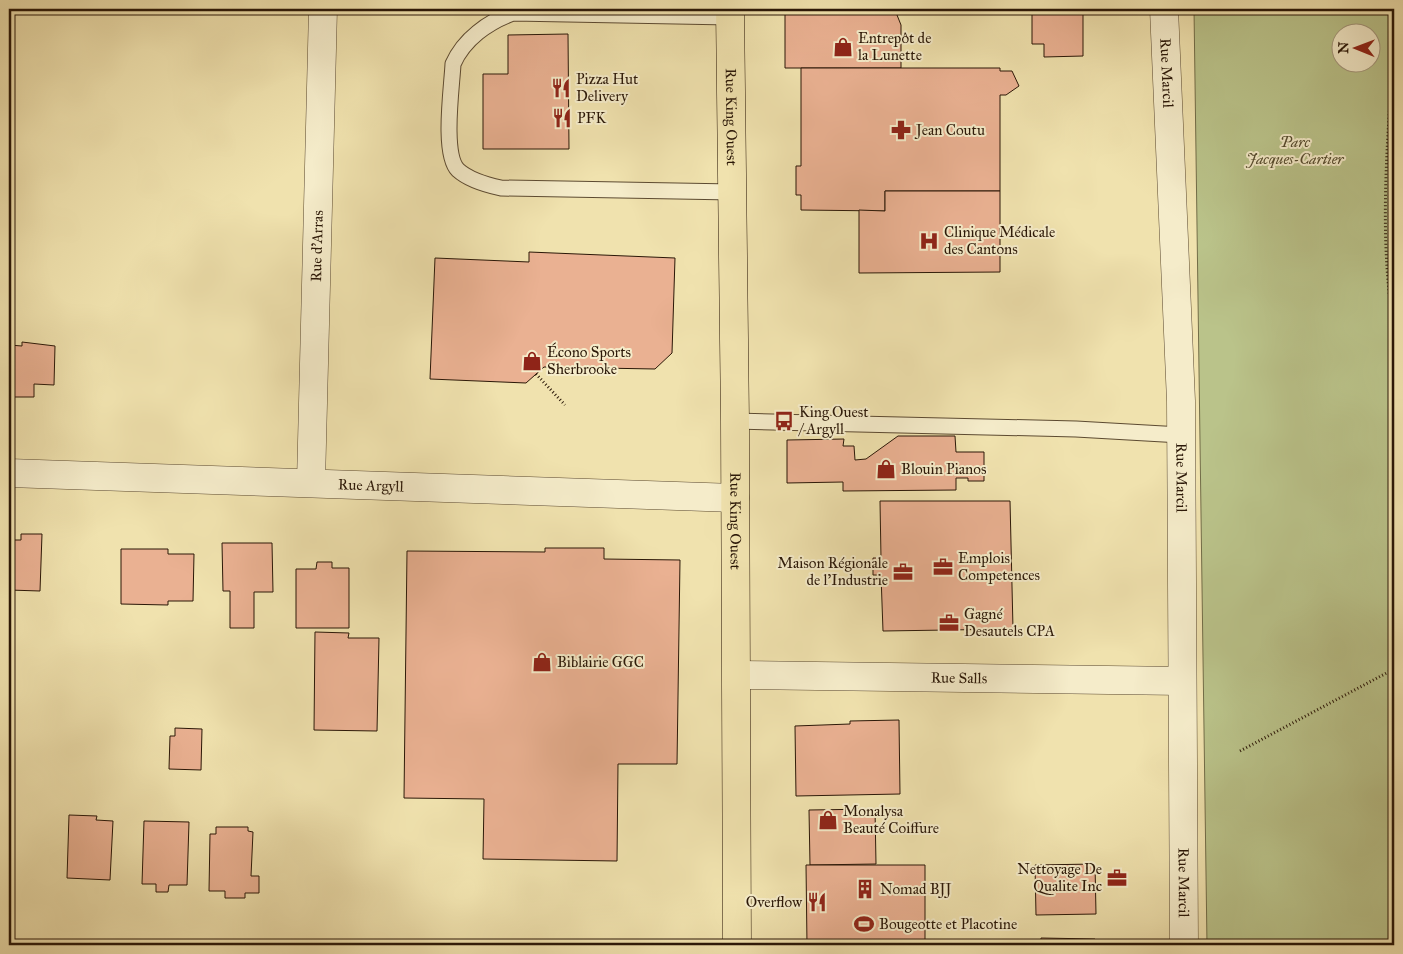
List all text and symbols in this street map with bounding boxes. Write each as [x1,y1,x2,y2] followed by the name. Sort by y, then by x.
[1330,22,1380,72] north arrow
[858,29,931,64] place label: Entrepôt de la Lunette
[832,36,854,58] shop icon: Entrepôt de la Lunette
[1156,38,1177,109] street label: Rue Marcil
[1335,42,1352,54] text: N
[722,68,741,167] street label: Rue King Ouest
[576,70,639,105] place label: Pizza Hut Delivery
[550,77,572,99] restaurant icon: Pizza Hut Delivery
[551,107,573,129] restaurant icon: PFK
[577,109,606,127] place label: PFK
[890,119,912,141] pharmacy icon: Jean Coutu
[914,121,985,140] place label: Jean Coutu
[1245,133,1344,168] park label: Parc Jacques-Cartier
[307,210,327,282] street label: Rue d'Arras
[944,223,1055,258] place label: Clinique Médicale des Cantons
[918,230,940,252] hospital icon: Clinique Médicale des Cantons
[547,342,631,378] place label: Écono Sports Sherbrooke
[521,350,543,372] shop icon: Écono Sports Sherbrooke
[798,403,869,438] place label: King Ouest / Argyll
[773,410,795,432] bus stop icon: King Ouest / Argyll
[1172,443,1191,514] street label: Rue Marcil
[875,458,897,480] shop icon: Blouin Pianos
[901,460,986,478] place label: Blouin Pianos
[726,472,745,570] street label: Rue King Ouest
[338,475,405,496] street label: Rue Argyll
[958,549,1040,584] place label: Emplois Competences
[777,554,888,589] place label: Maison Régionale de l'Industrie
[932,556,954,578] office icon: Emplois Competences
[892,561,914,583] office icon: Maison Régionale de l'Industrie
[964,605,1055,640] place label: Gagné Desautels CPA
[938,612,960,634] office icon: Gagné Desautels CPA
[531,651,553,673] shop icon: Biblairie GGC
[557,653,644,671] place label: Biblairie GGC
[931,669,987,687] street label: Rue Salls
[843,802,939,837] place label: Monalysa Beauté Coiffure
[817,809,839,831] shop icon: Monalysa Beauté Coiffure
[1174,848,1193,919] street label: Rue Marcil
[1017,860,1102,895] place label: Nettoyage De Qualite Inc
[1106,867,1128,889] office icon: Nettoyage De Qualite Inc
[854,878,876,900] building icon: Nomad BJJ
[880,880,952,899] place label: Nomad BJJ
[806,891,828,913] restaurant icon: Overflow
[746,893,802,911] place label: Overflow
[853,913,875,935] sports icon: Bougeotte et Placotine
[879,915,1017,933] place label: Bougeotte et Placotine

